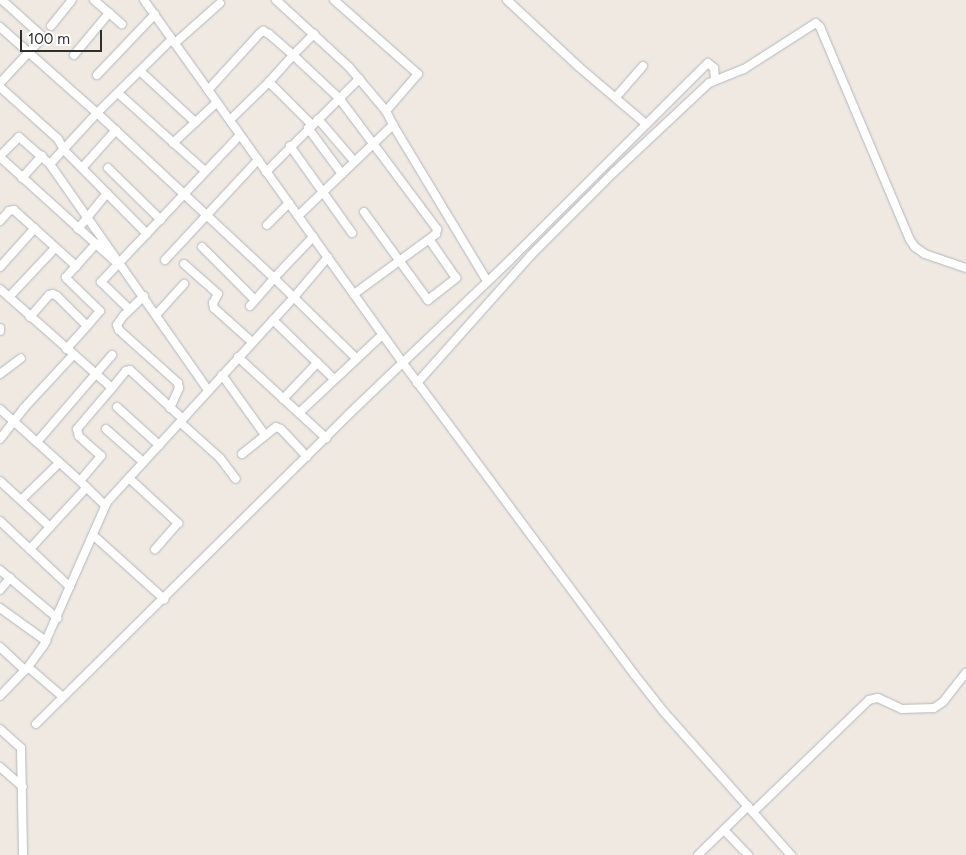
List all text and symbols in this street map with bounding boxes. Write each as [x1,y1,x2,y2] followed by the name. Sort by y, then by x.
[22,20,105,52] scale bar
[28,30,70,48] text: 100 m

